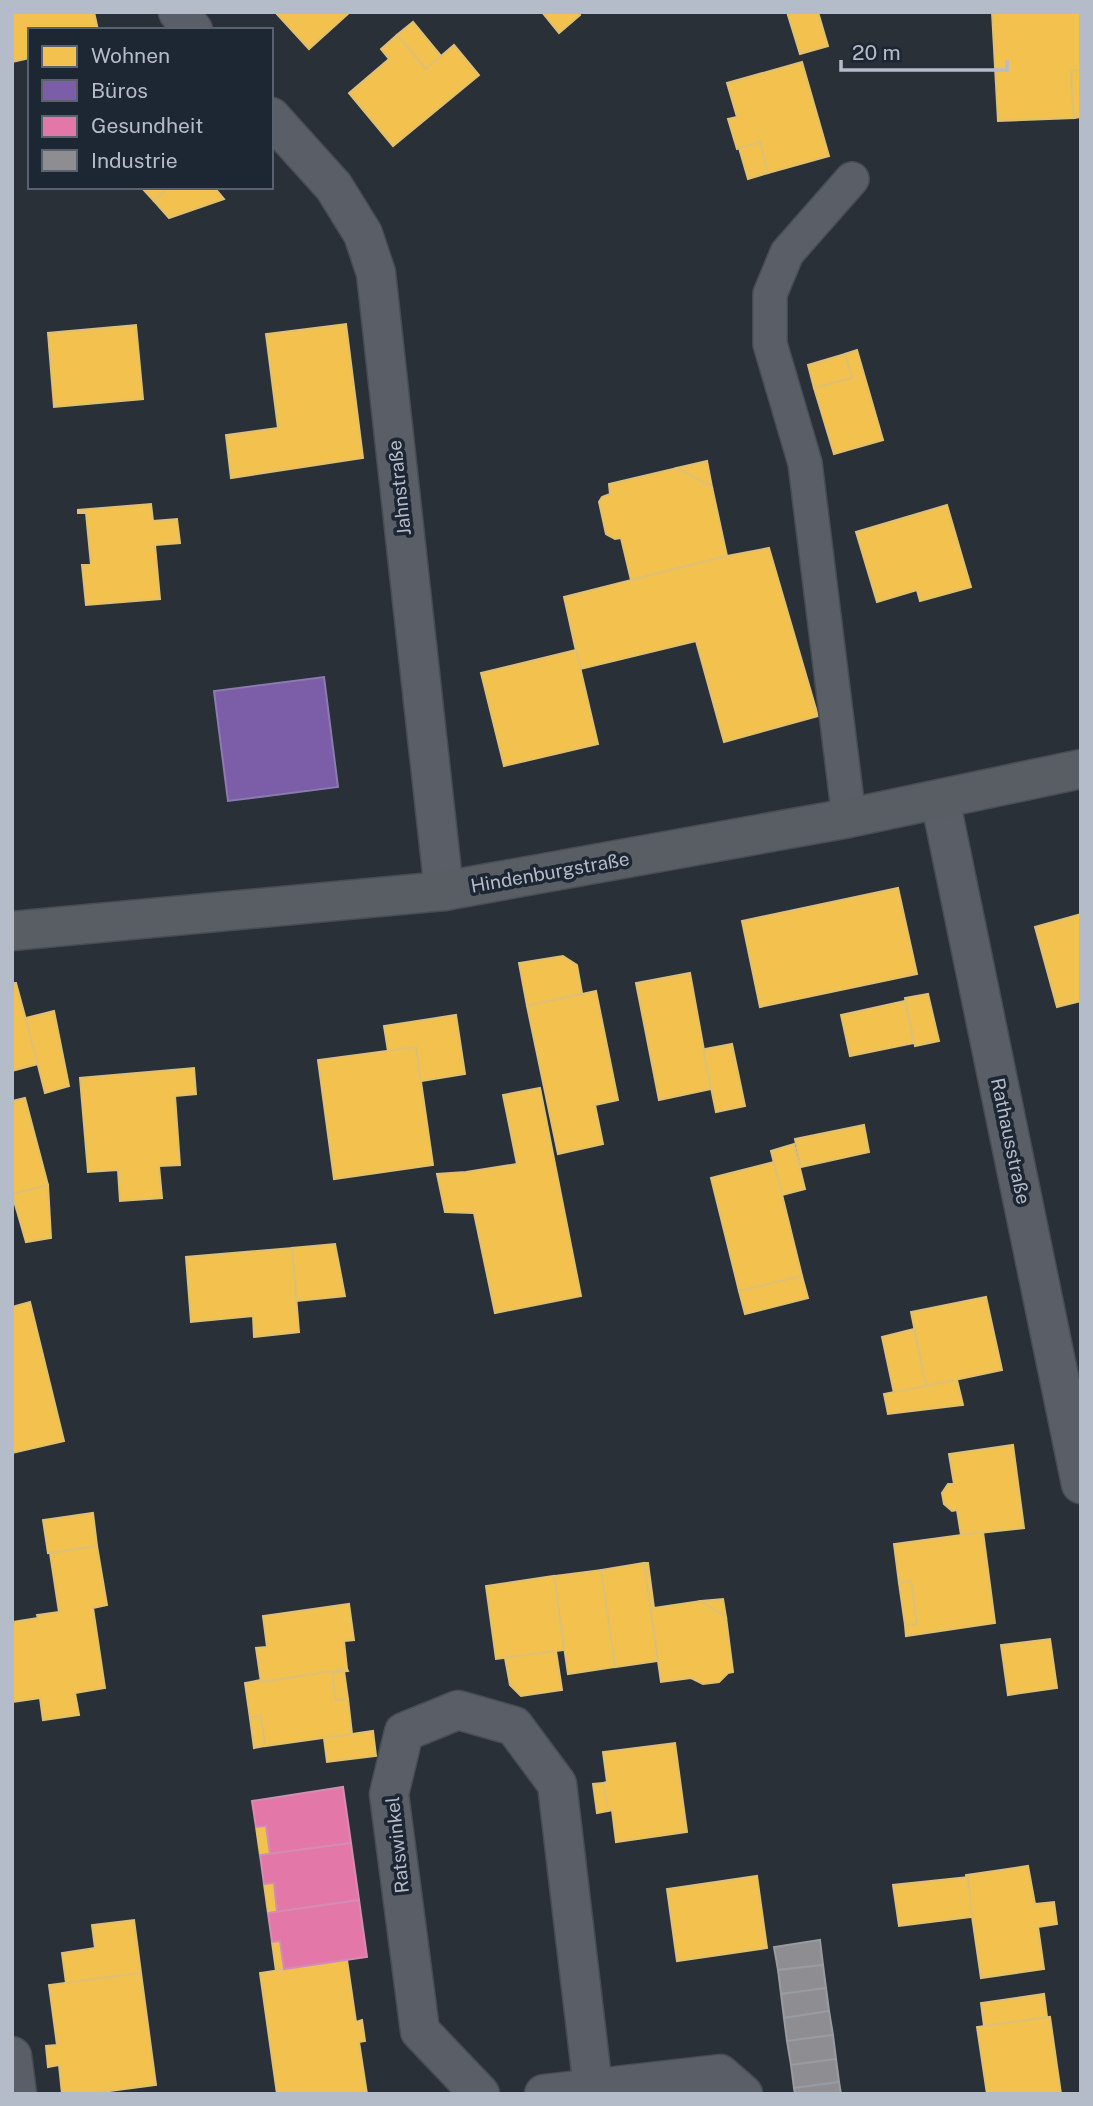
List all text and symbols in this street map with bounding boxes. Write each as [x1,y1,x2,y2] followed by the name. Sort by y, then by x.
[28,28,273,189] legend
[841,28,1007,72] scale bar
[852,40,901,65] text: 20 m
[91,43,170,68] text: Wohnen
[91,78,148,103] text: Büros
[91,113,203,138] text: Gesundheit
[91,148,178,173] text: Industrie
[383,439,415,537] street label: Jahnstraße
[469,847,631,897] street label: Hindenburgstraße
[987,1076,1035,1206] street label: Rathausstraße
[381,1796,413,1894] street label: Ratswinkel

